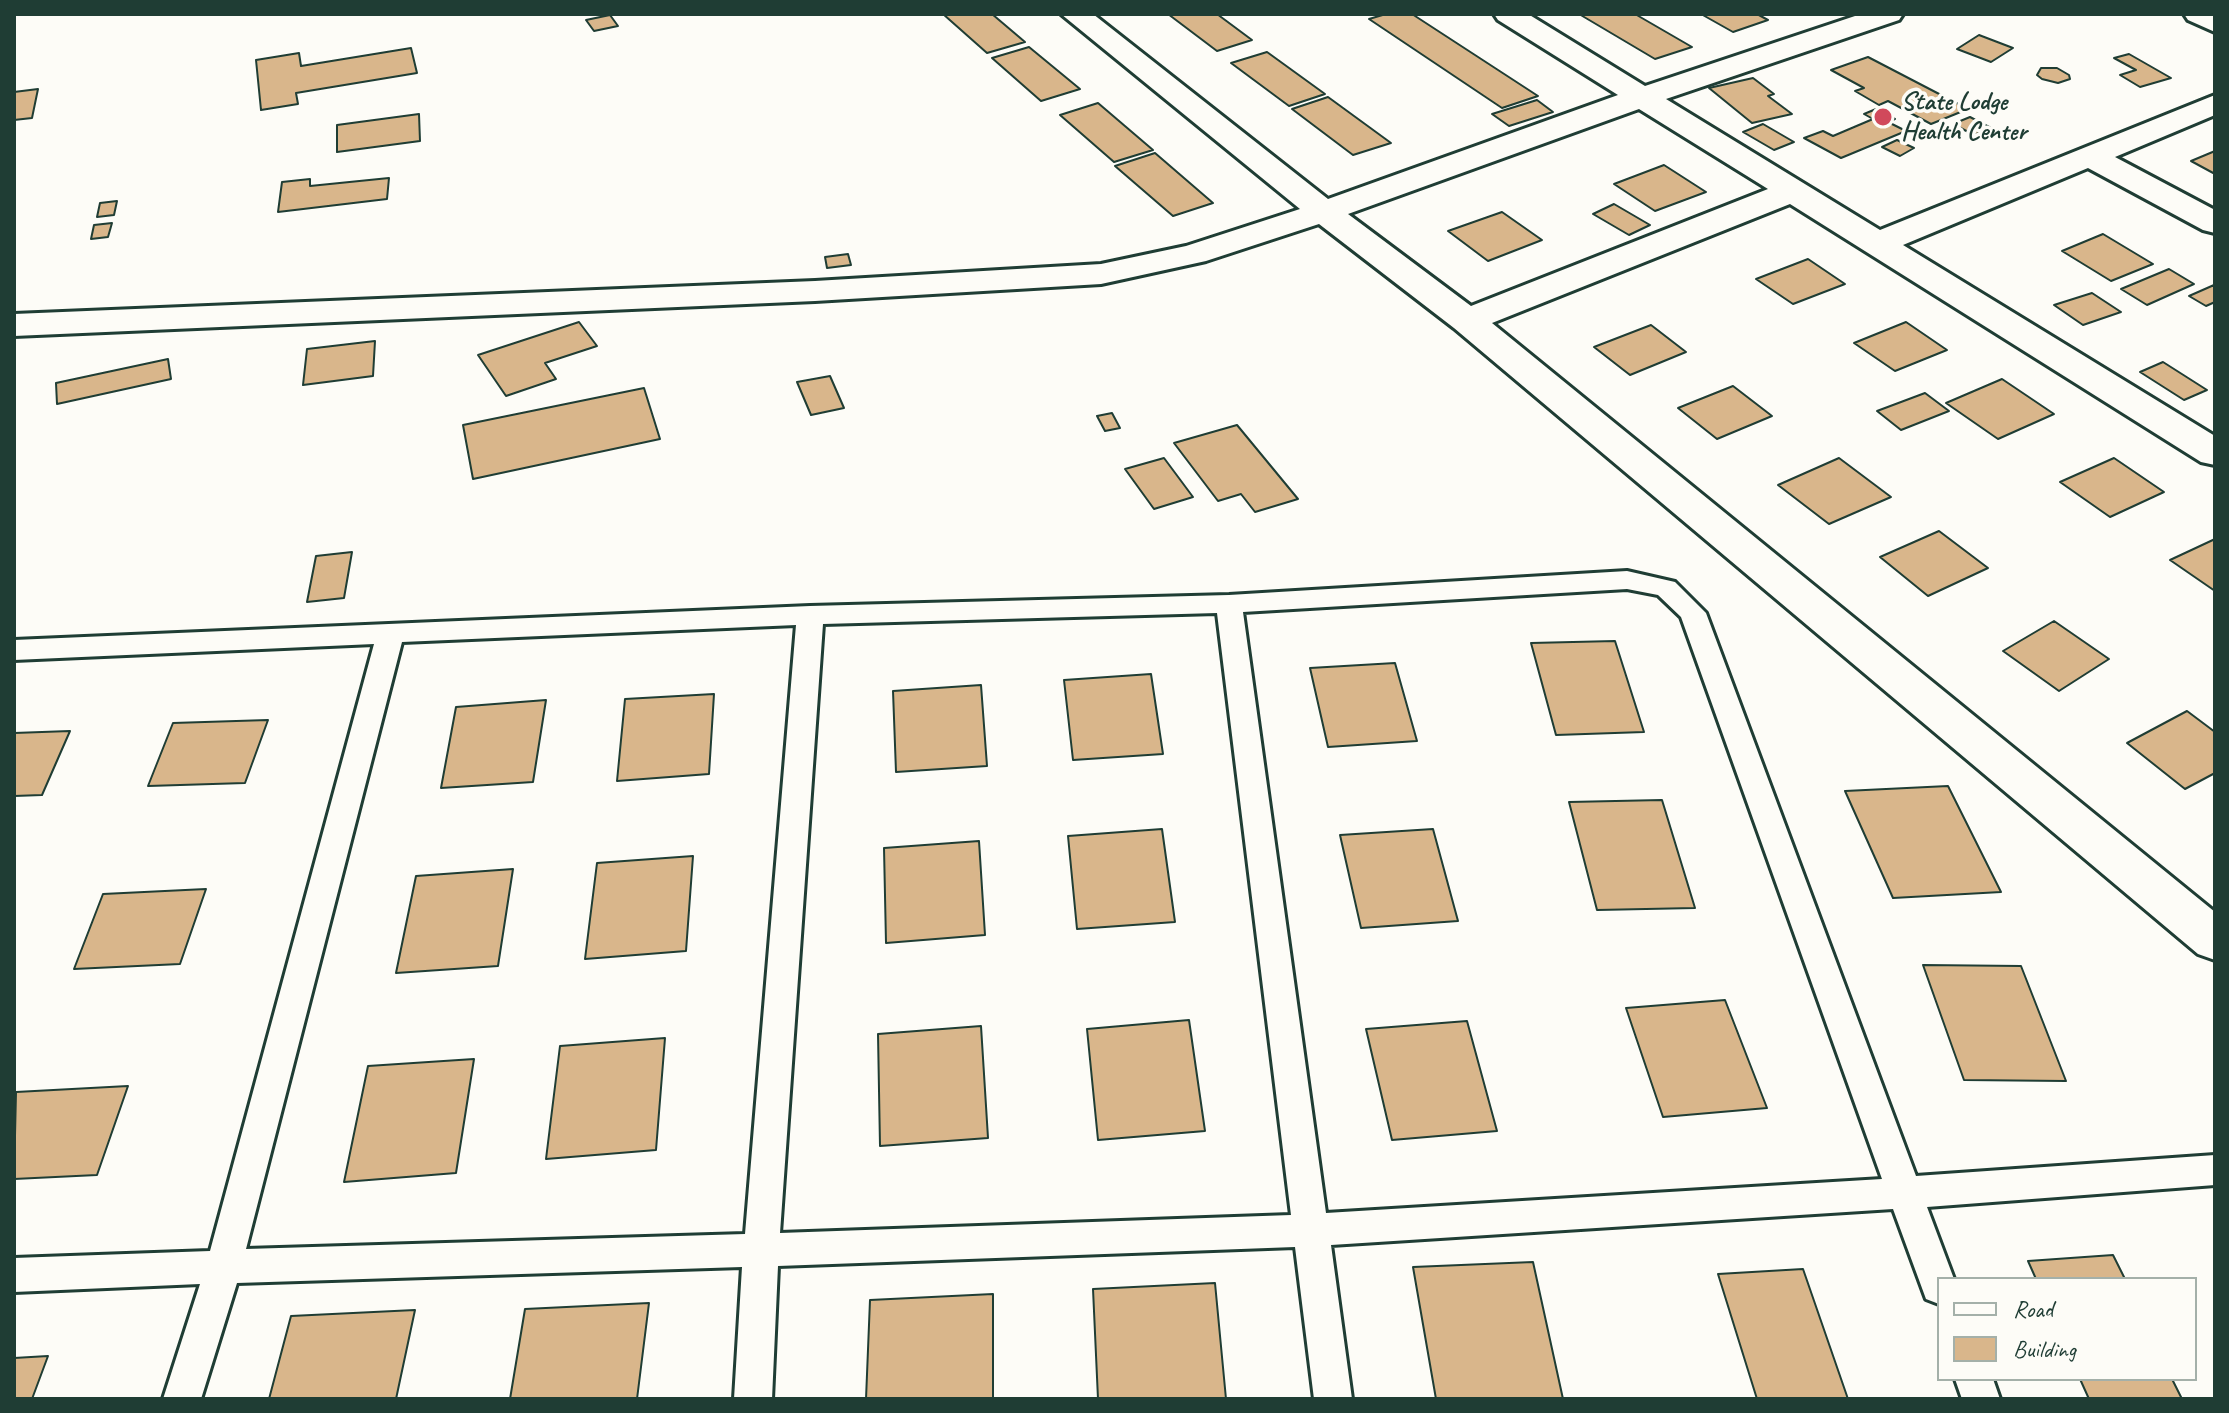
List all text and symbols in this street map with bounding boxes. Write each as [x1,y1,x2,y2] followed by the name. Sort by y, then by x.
[1901,86,2027,148] place label: State Lodge Health Center
[1872,106,1894,128] marker: State Lodge Health Center
[1937,1277,2197,1381] legend
[2013,1294,2053,1324] text: Road
[2013,1334,2076,1364] text: Building

